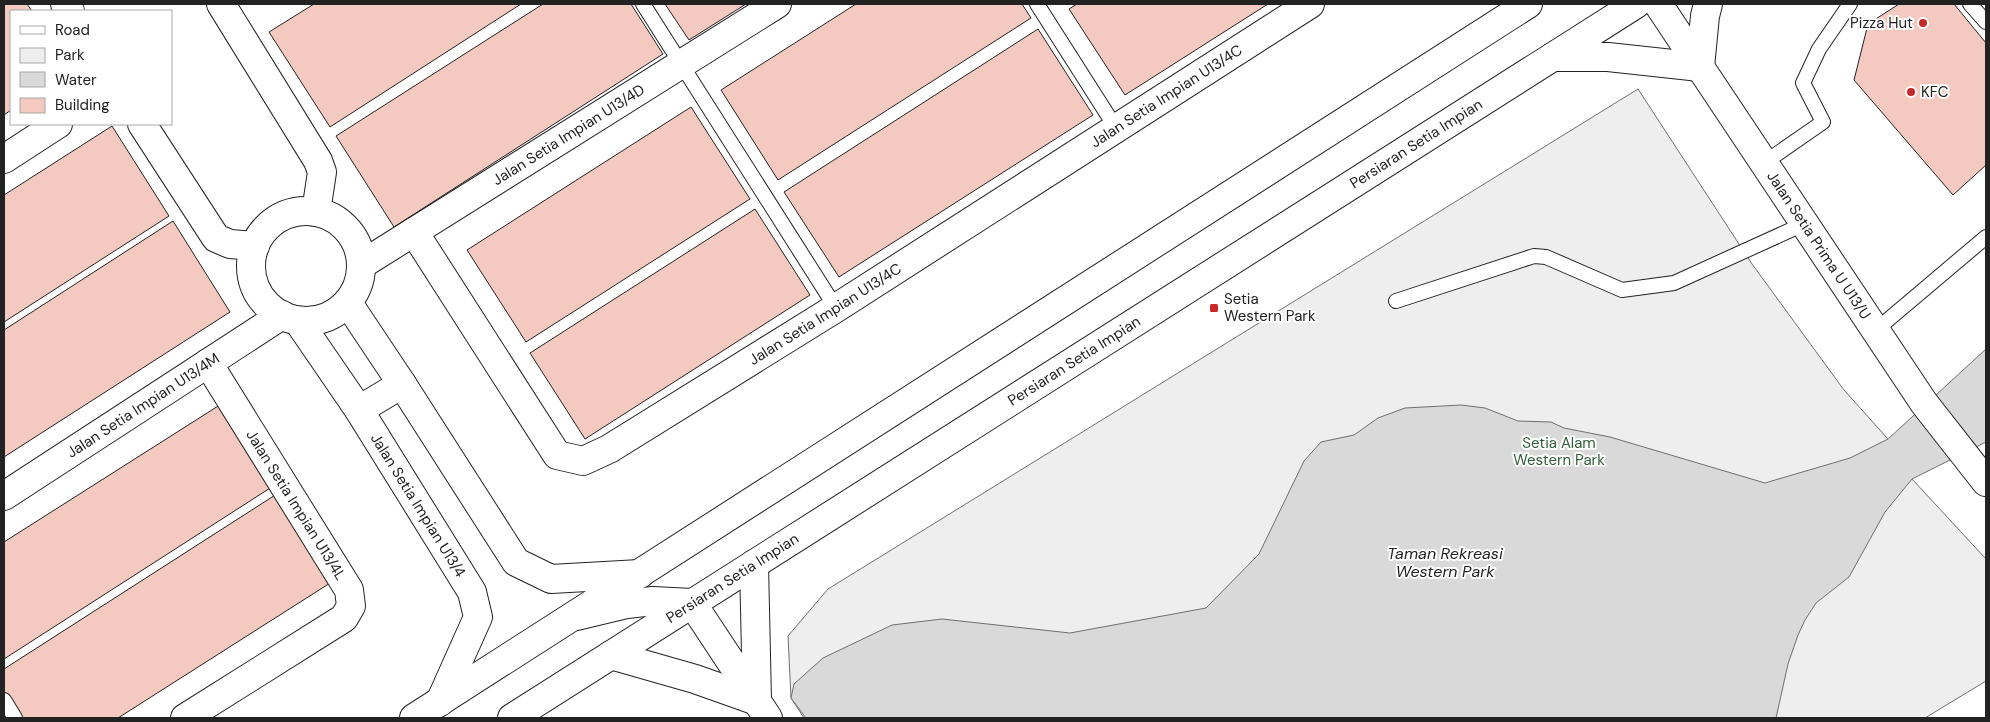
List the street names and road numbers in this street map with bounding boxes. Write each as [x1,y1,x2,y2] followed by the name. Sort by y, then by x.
[1087,40,1246,152] street label: Jalan Setia Impian U13/4C
[489,80,648,190] street label: Jalan Setia Impian U13/4D
[1346,94,1486,193] street label: Persiaran Setia Impian
[1762,167,1875,323] street label: Jalan Setia Prima U U13/U
[745,259,905,370] street label: Jalan Setia Impian U13/4C
[1004,311,1144,410] street label: Persiaran Setia Impian
[63,348,223,462] street label: Jalan Setia Impian U13/4M
[242,426,351,584] street label: Jalan Setia Impian U13/4L
[366,430,470,581] street label: Jalan Setia Impian U13/4
[662,528,802,628] street label: Persiaran Setia Impian

